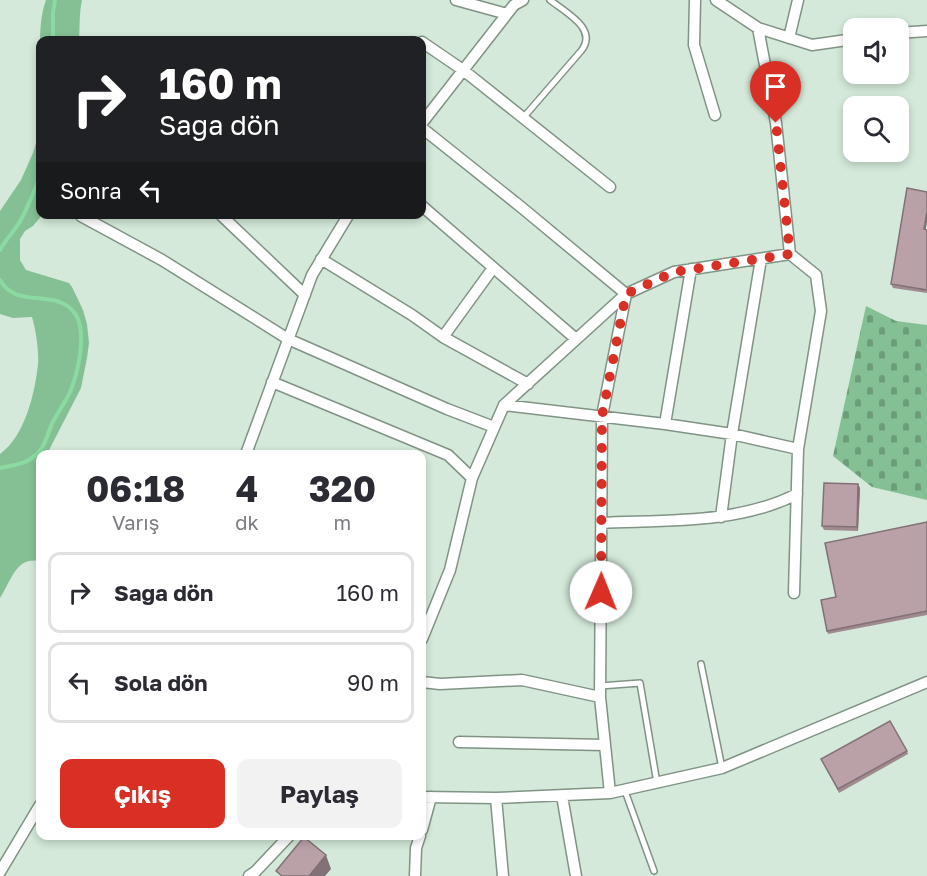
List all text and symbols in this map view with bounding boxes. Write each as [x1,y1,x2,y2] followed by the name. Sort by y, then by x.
[843,18,909,162] map controls
[843,18,909,84] button: sound
[159,58,282,108] text: 160 m
[60,60,138,138] icon: right
[750,61,801,123] pin
[759,70,792,103] icon: arrive
[843,96,909,162] button: search
[159,109,280,141] text: Sağa dön
[134,174,167,207] icon: left
[60,177,122,204] text: Sonra
[86,467,185,510] text: 06:18
[236,467,258,510] text: 4
[309,467,376,510] text: 320
[112,510,159,534] text: Varış
[235,510,259,534] text: dk
[334,510,351,534] text: m
[569,560,633,624] position arrow
[63,576,96,609] icon: right
[114,579,213,606] text: Sağa dön
[336,579,399,606] text: 160 m
[63,666,96,699] icon: left
[114,669,208,696] text: Sola dön
[347,669,399,696] text: 90 m
[60,759,225,828] button: Çıkış
[237,759,402,828] button: Paylaş

